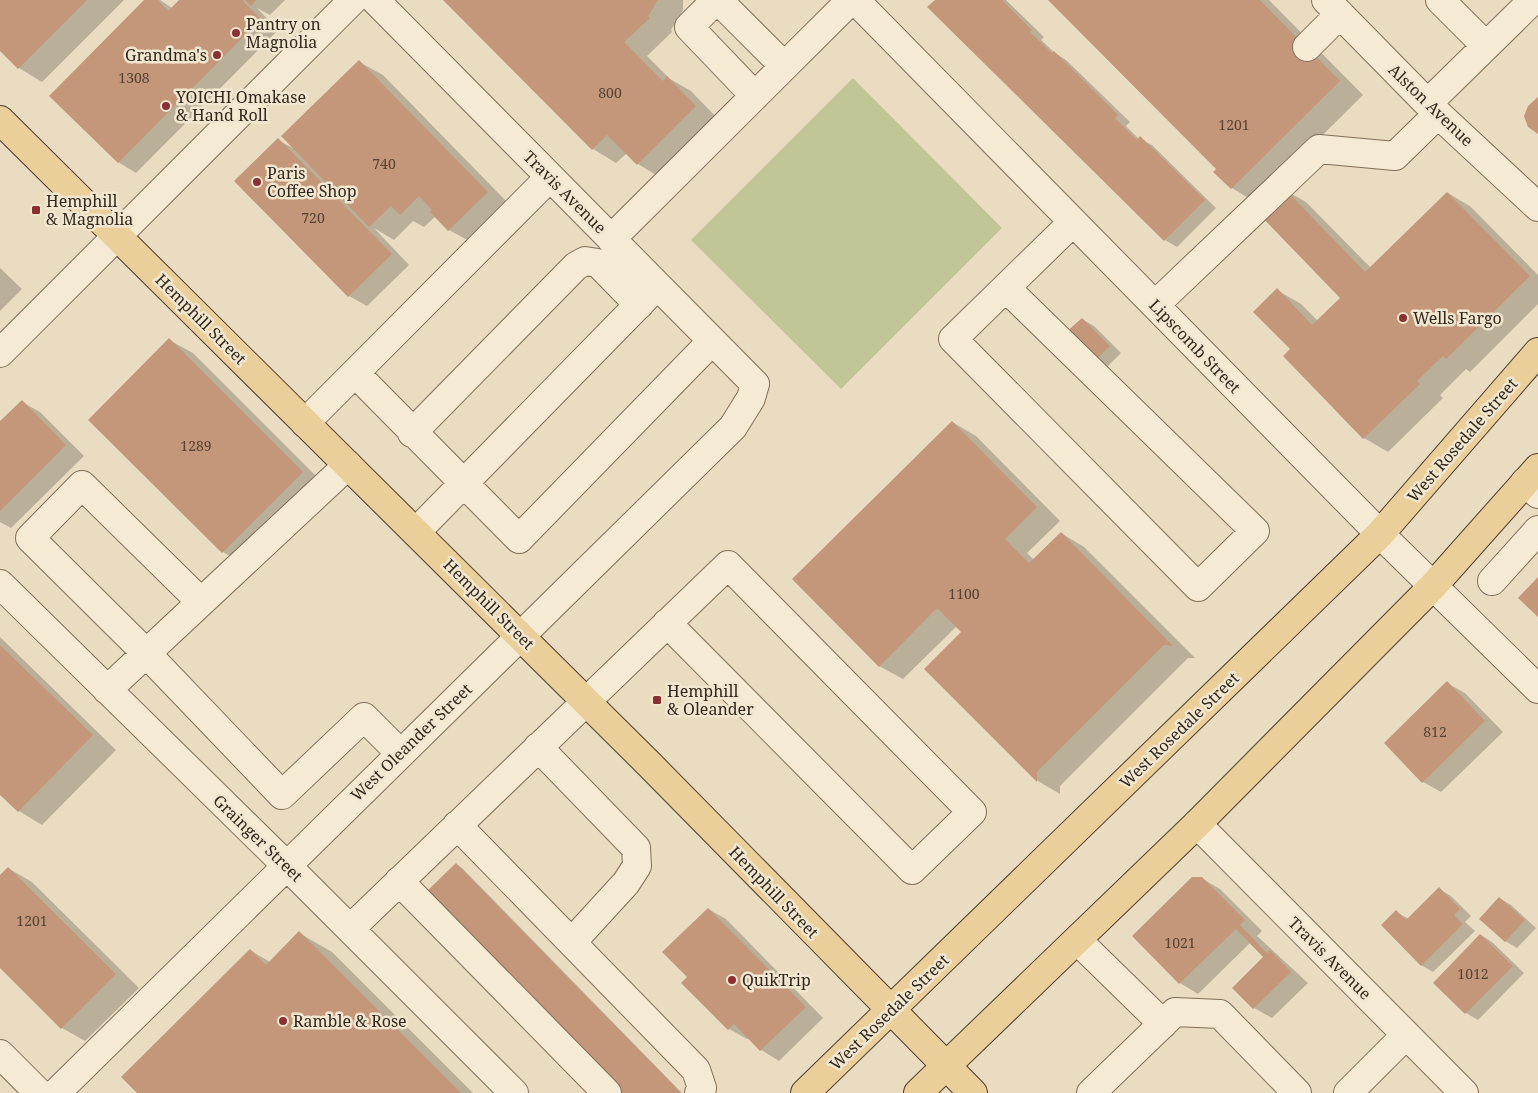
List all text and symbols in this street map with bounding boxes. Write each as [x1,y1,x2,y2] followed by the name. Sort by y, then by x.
[246,13,321,53] place label: Pantry on Magnolia
[230,27,242,39] marker: Pantry on Magnolia
[125,44,207,66] place label: Grandma's
[211,49,223,61] marker: Grandma's
[1384,59,1478,151] street label: Alston Avenue
[118,68,150,87] house number: 1308
[598,83,622,102] house number: 800
[175,86,306,126] place label: YOICHI Omakase & Hand Roll
[160,100,172,112] marker: YOICHI Omakase & Hand Roll
[1218,115,1250,134] house number: 1201
[519,146,611,238] street label: Travis Avenue
[372,154,396,173] house number: 740
[267,162,357,202] place label: Paris Coffee Shop
[251,176,263,188] marker: Paris Coffee Shop
[46,190,133,230] place label: Hemphill & Magnolia
[30,204,42,216] marker: Hemphill & Magnolia
[301,208,325,227] house number: 720
[151,269,252,370] street label: Hemphill Street
[1144,294,1246,398] street label: Lipscomb Street
[1413,307,1502,329] place label: Wells Fargo
[1397,312,1409,324] marker: Wells Fargo
[1402,373,1522,507] street label: West Rosedale Street
[180,436,212,455] house number: 1289
[439,554,540,655] street label: Hemphill Street
[948,584,980,603] house number: 1100
[1115,667,1244,793] street label: West Rosedale Street
[346,678,477,806] street label: West Oleander Street
[667,680,754,720] place label: Hemphill & Oleander
[651,694,663,706] marker: Hemphill & Oleander
[1423,722,1447,741] house number: 812
[208,790,308,887] street label: Grainger Street
[724,841,824,943] street label: Hemphill Street
[16,911,48,930] house number: 1201
[1284,912,1376,1004] street label: Travis Avenue
[1164,933,1196,952] house number: 1021
[825,949,954,1075] street label: West Rosedale Street
[1457,964,1489,983] house number: 1012
[742,969,811,991] place label: QuikTrip
[726,974,738,986] marker: QuikTrip
[293,1010,407,1032] place label: Ramble & Rose
[277,1015,289,1027] marker: Ramble & Rose

